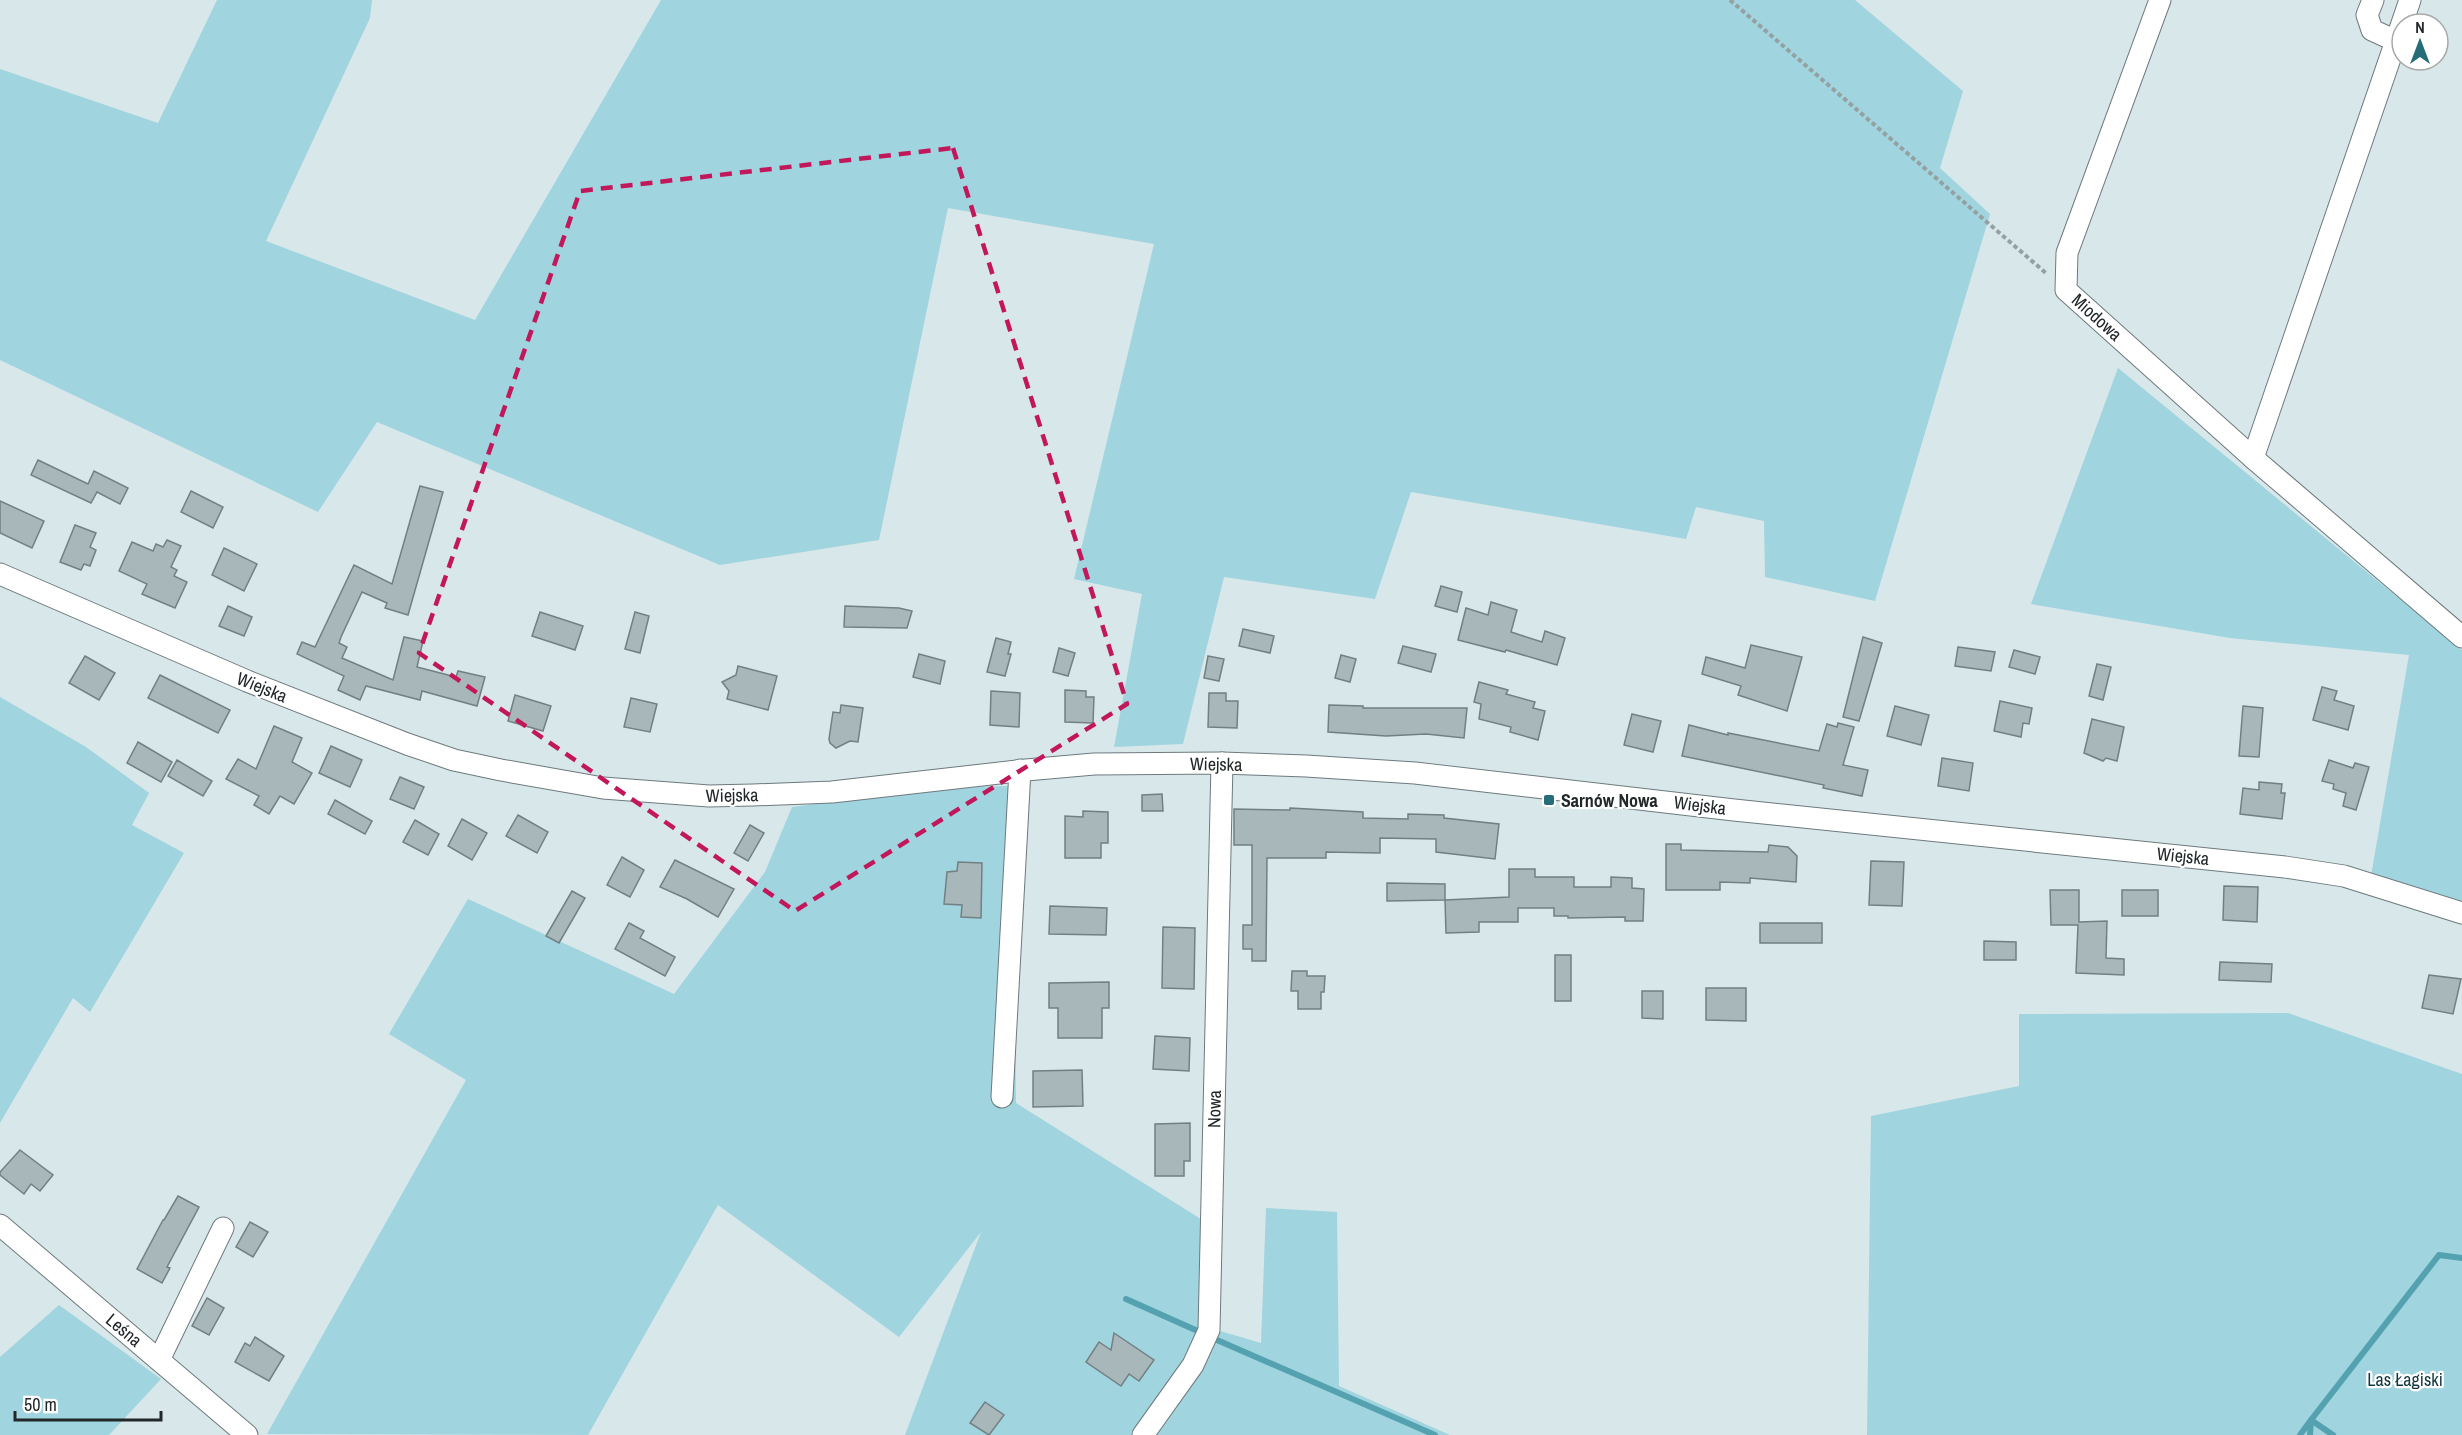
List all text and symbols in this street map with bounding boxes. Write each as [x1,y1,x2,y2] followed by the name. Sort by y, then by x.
[2390,12,2450,72] north arrow
[2415,16,2425,38] text: N
[2066,288,2128,346] street label: Miodowa
[233,666,291,708] street label: Wiejska
[1190,751,1242,777] street label: Wiejska
[706,782,758,808] street label: Wiejska
[1561,788,1659,813] place label: Sarnów Nowa
[1672,789,1728,821] street label: Wiejska
[1542,793,1556,807] marker: Sarnów Nowa
[2156,841,2210,871] street label: Wiejska
[1201,1090,1227,1128] street label: Nowa
[101,1307,147,1353] street label: Leśna
[2367,1367,2443,1392] park label: Las Łagiski
[15,1384,160,1422] scale bar
[24,1392,57,1417] text: 50 m

